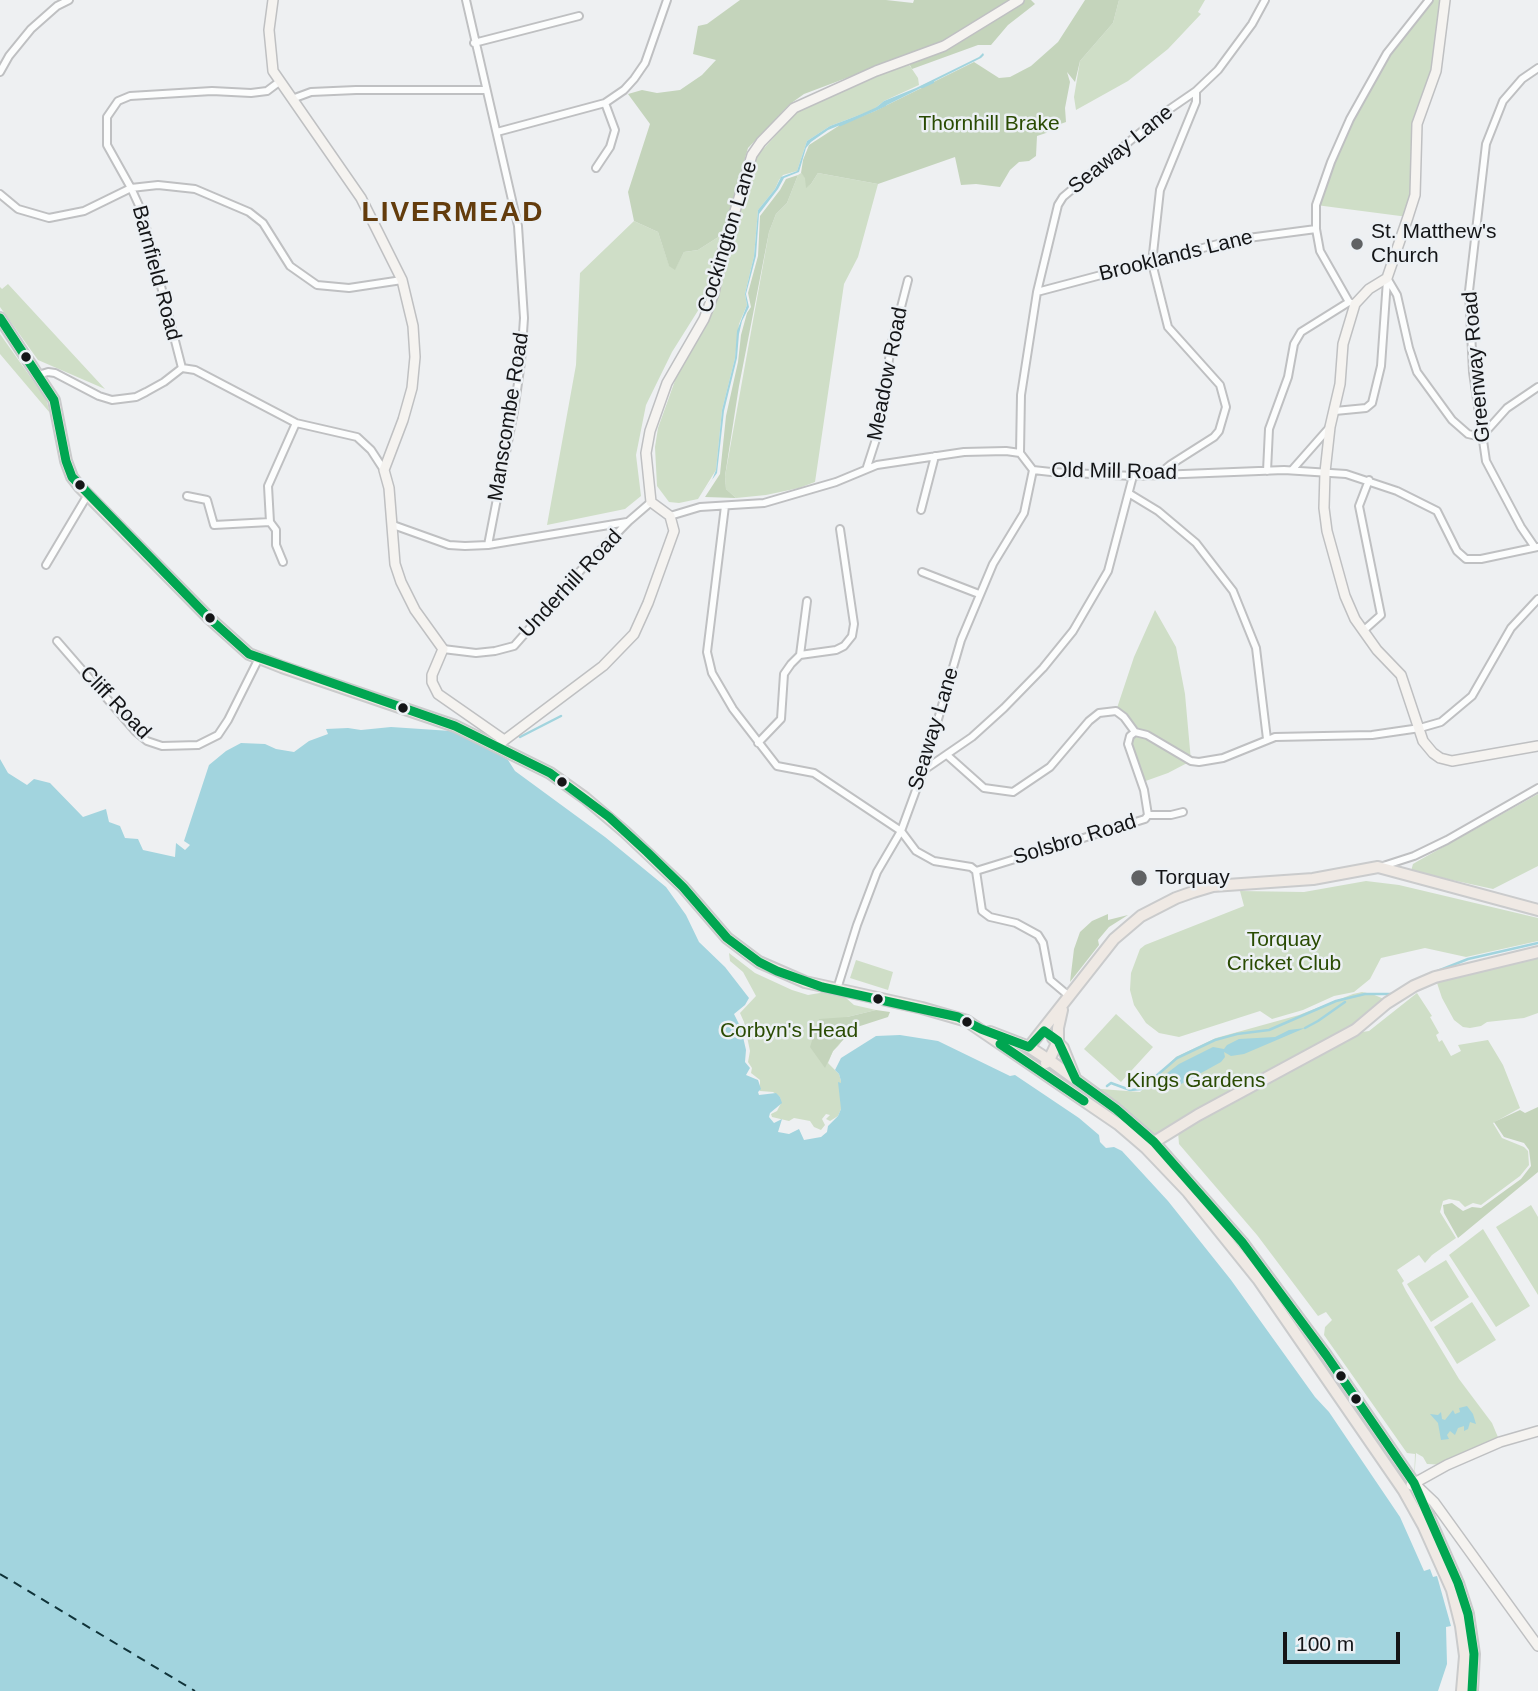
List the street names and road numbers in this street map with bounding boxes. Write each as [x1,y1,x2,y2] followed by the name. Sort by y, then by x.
[1064,100,1178,200] street label: Seaway Lane
[693,158,763,316] street label: Cockington Lane
[126,203,186,343] street label: Barnfield Road
[1096,225,1256,287] street label: Brooklands Lane
[1458,290,1496,444] street label: Greenway Road
[863,305,913,443] street label: Meadow Road
[483,331,535,503] street label: Manscombe Road
[1051,458,1177,486] street label: Old Mill Road
[514,525,628,643] street label: Underhill Road
[74,661,156,745] street label: Cliff Road
[903,664,965,794] street label: Seaway Lane
[1010,809,1140,871] street label: Solsbro Road

